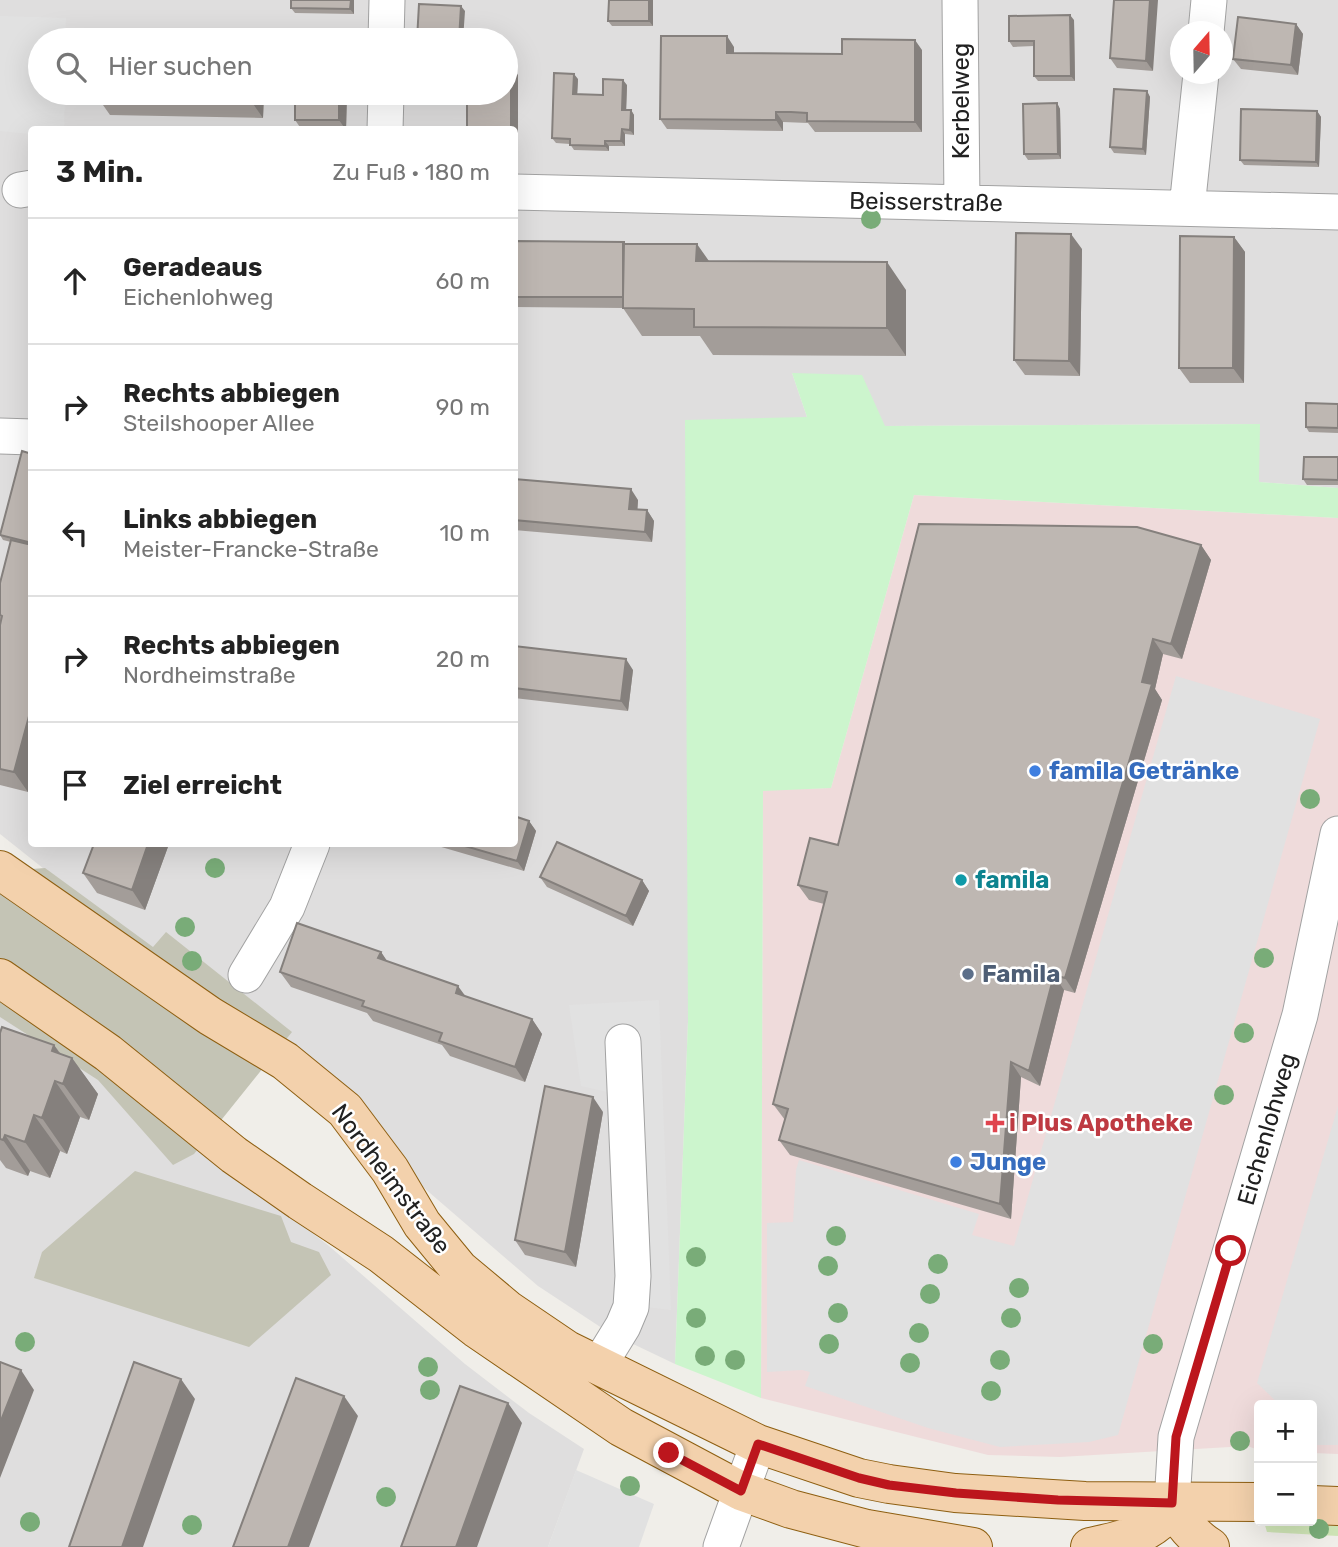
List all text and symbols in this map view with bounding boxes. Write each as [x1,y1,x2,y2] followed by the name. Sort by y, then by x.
[1170,21,1233,84] north arrow
[28,28,518,105] search box
[947,43,975,159] street label: Kerbelweg
[52,48,90,86] icon: search
[108,51,253,82] text: Hier suchen
[56,154,143,190] text: 3 Min.
[332,158,490,186] text: Zu Fuß · 180 m
[849,187,1003,217] street label: Beisserstraße
[123,252,262,283] text: Geradeaus
[56,262,94,300] icon: ahead
[435,267,490,295] text: 60 m
[123,283,273,311] text: Eichenlohweg
[123,378,340,409] text: Rechts abbiegen
[56,388,94,426] icon: right
[436,393,490,421] text: 90 m
[123,409,315,437] text: Steilshooper Allee
[123,504,317,535] text: Links abbiegen
[56,514,94,552] icon: left
[439,519,490,547] text: 10 m
[123,535,379,563] text: Meister-Francke-Straße
[123,630,340,661] text: Rechts abbiegen
[56,640,94,678] icon: right
[436,645,490,673] text: 20 m
[123,661,296,689] text: Nordheimstraße
[1049,757,1239,785] place label: famila Getränke
[1027,763,1043,779] marker: famila Getränke
[56,766,94,804] icon: arrive
[123,770,282,801] text: Ziel erreicht
[975,866,1049,894] place label: famila
[953,872,969,888] marker: famila
[982,960,1060,988] place label: Famila
[960,966,976,982] marker: Famila
[1232,1050,1302,1208] street label: Eichenlohweg
[326,1099,456,1259] street label: Nordheimstraße
[1009,1109,1193,1137] place label: i Plus Apotheke
[987,1115,1003,1131] marker: i Plus Apotheke
[970,1148,1046,1176] place label: Junge
[948,1154,964,1170] marker: Junge
[1215,1235,1246,1266] route start
[1254,1400,1317,1526] map controls
[1254,1400,1317,1463] button: +
[653,1437,684,1468] route end
[1254,1463,1317,1526] button: −

